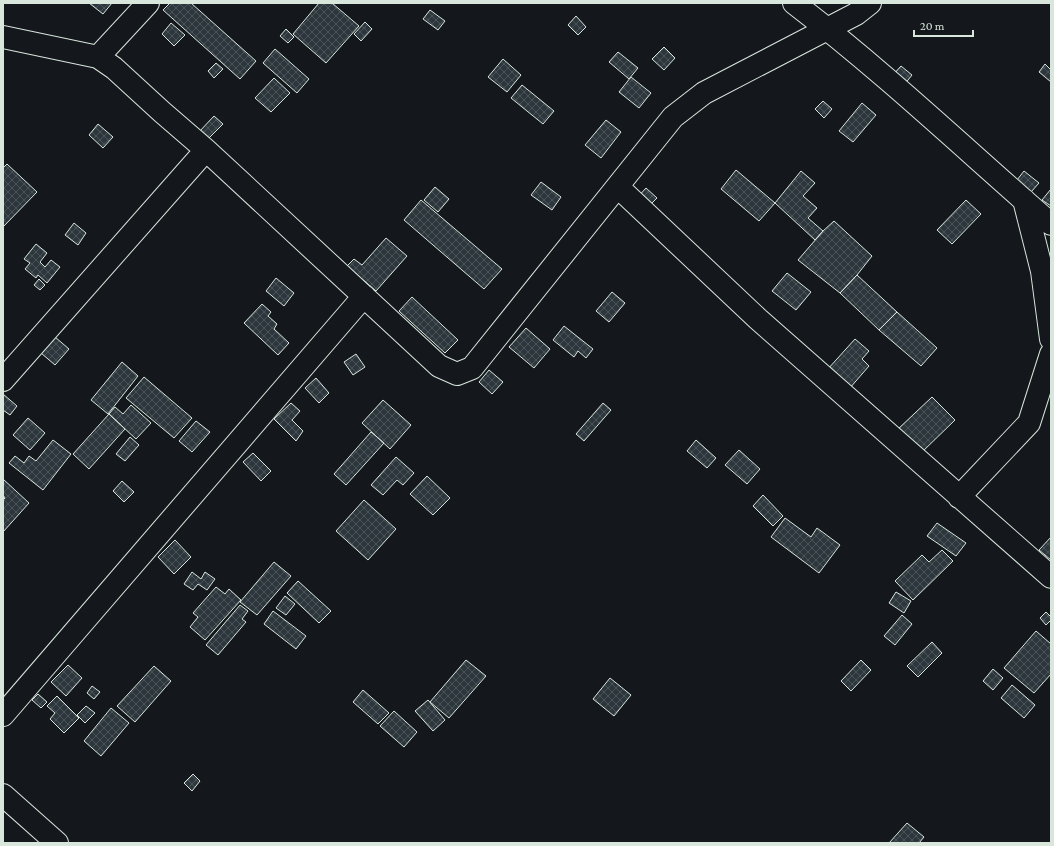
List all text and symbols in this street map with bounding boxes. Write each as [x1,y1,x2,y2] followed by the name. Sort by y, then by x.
[914,12,973,38] scale bar
[920,19,945,33] text: 20 m

